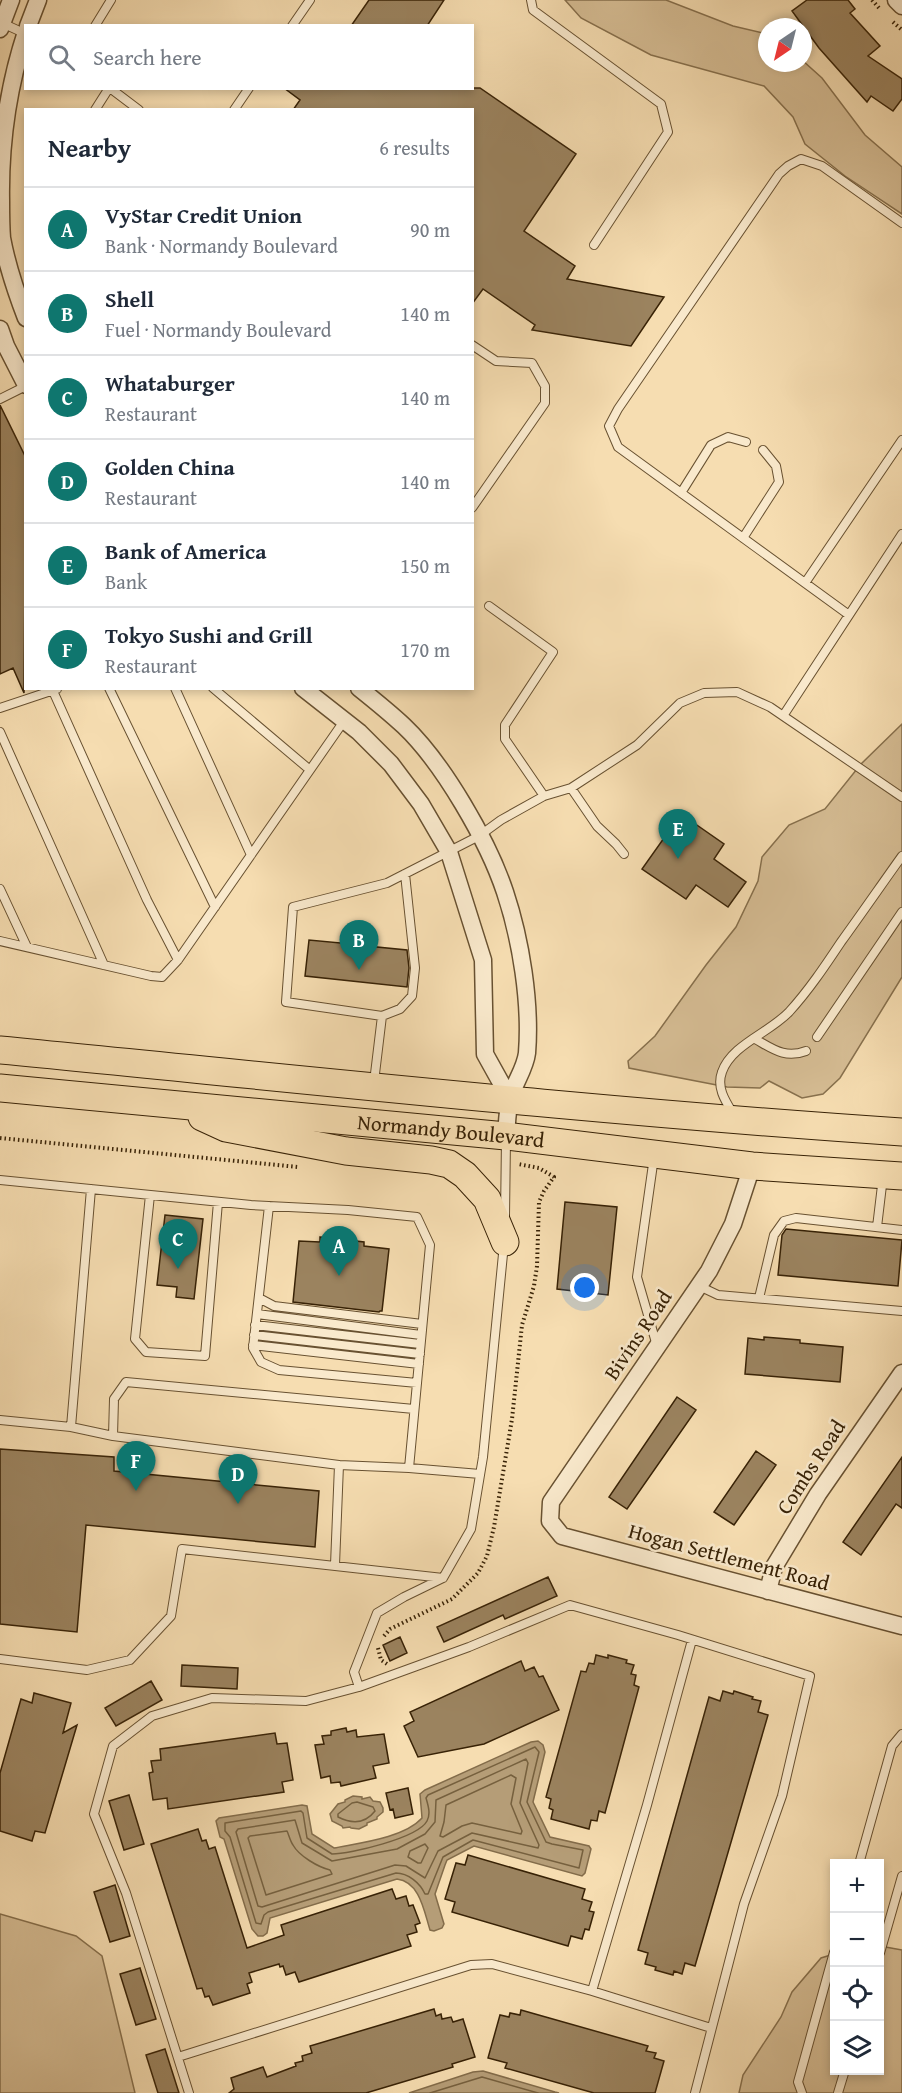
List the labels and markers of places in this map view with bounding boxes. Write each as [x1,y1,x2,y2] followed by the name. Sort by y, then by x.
[658,810,698,859] pin: E
[340,920,378,970] pin: B
[158,1220,198,1269] pin: C
[320,1226,358,1276] pin: A
[116,1442,156,1491] pin: F
[218,1454,258,1504] pin: D

